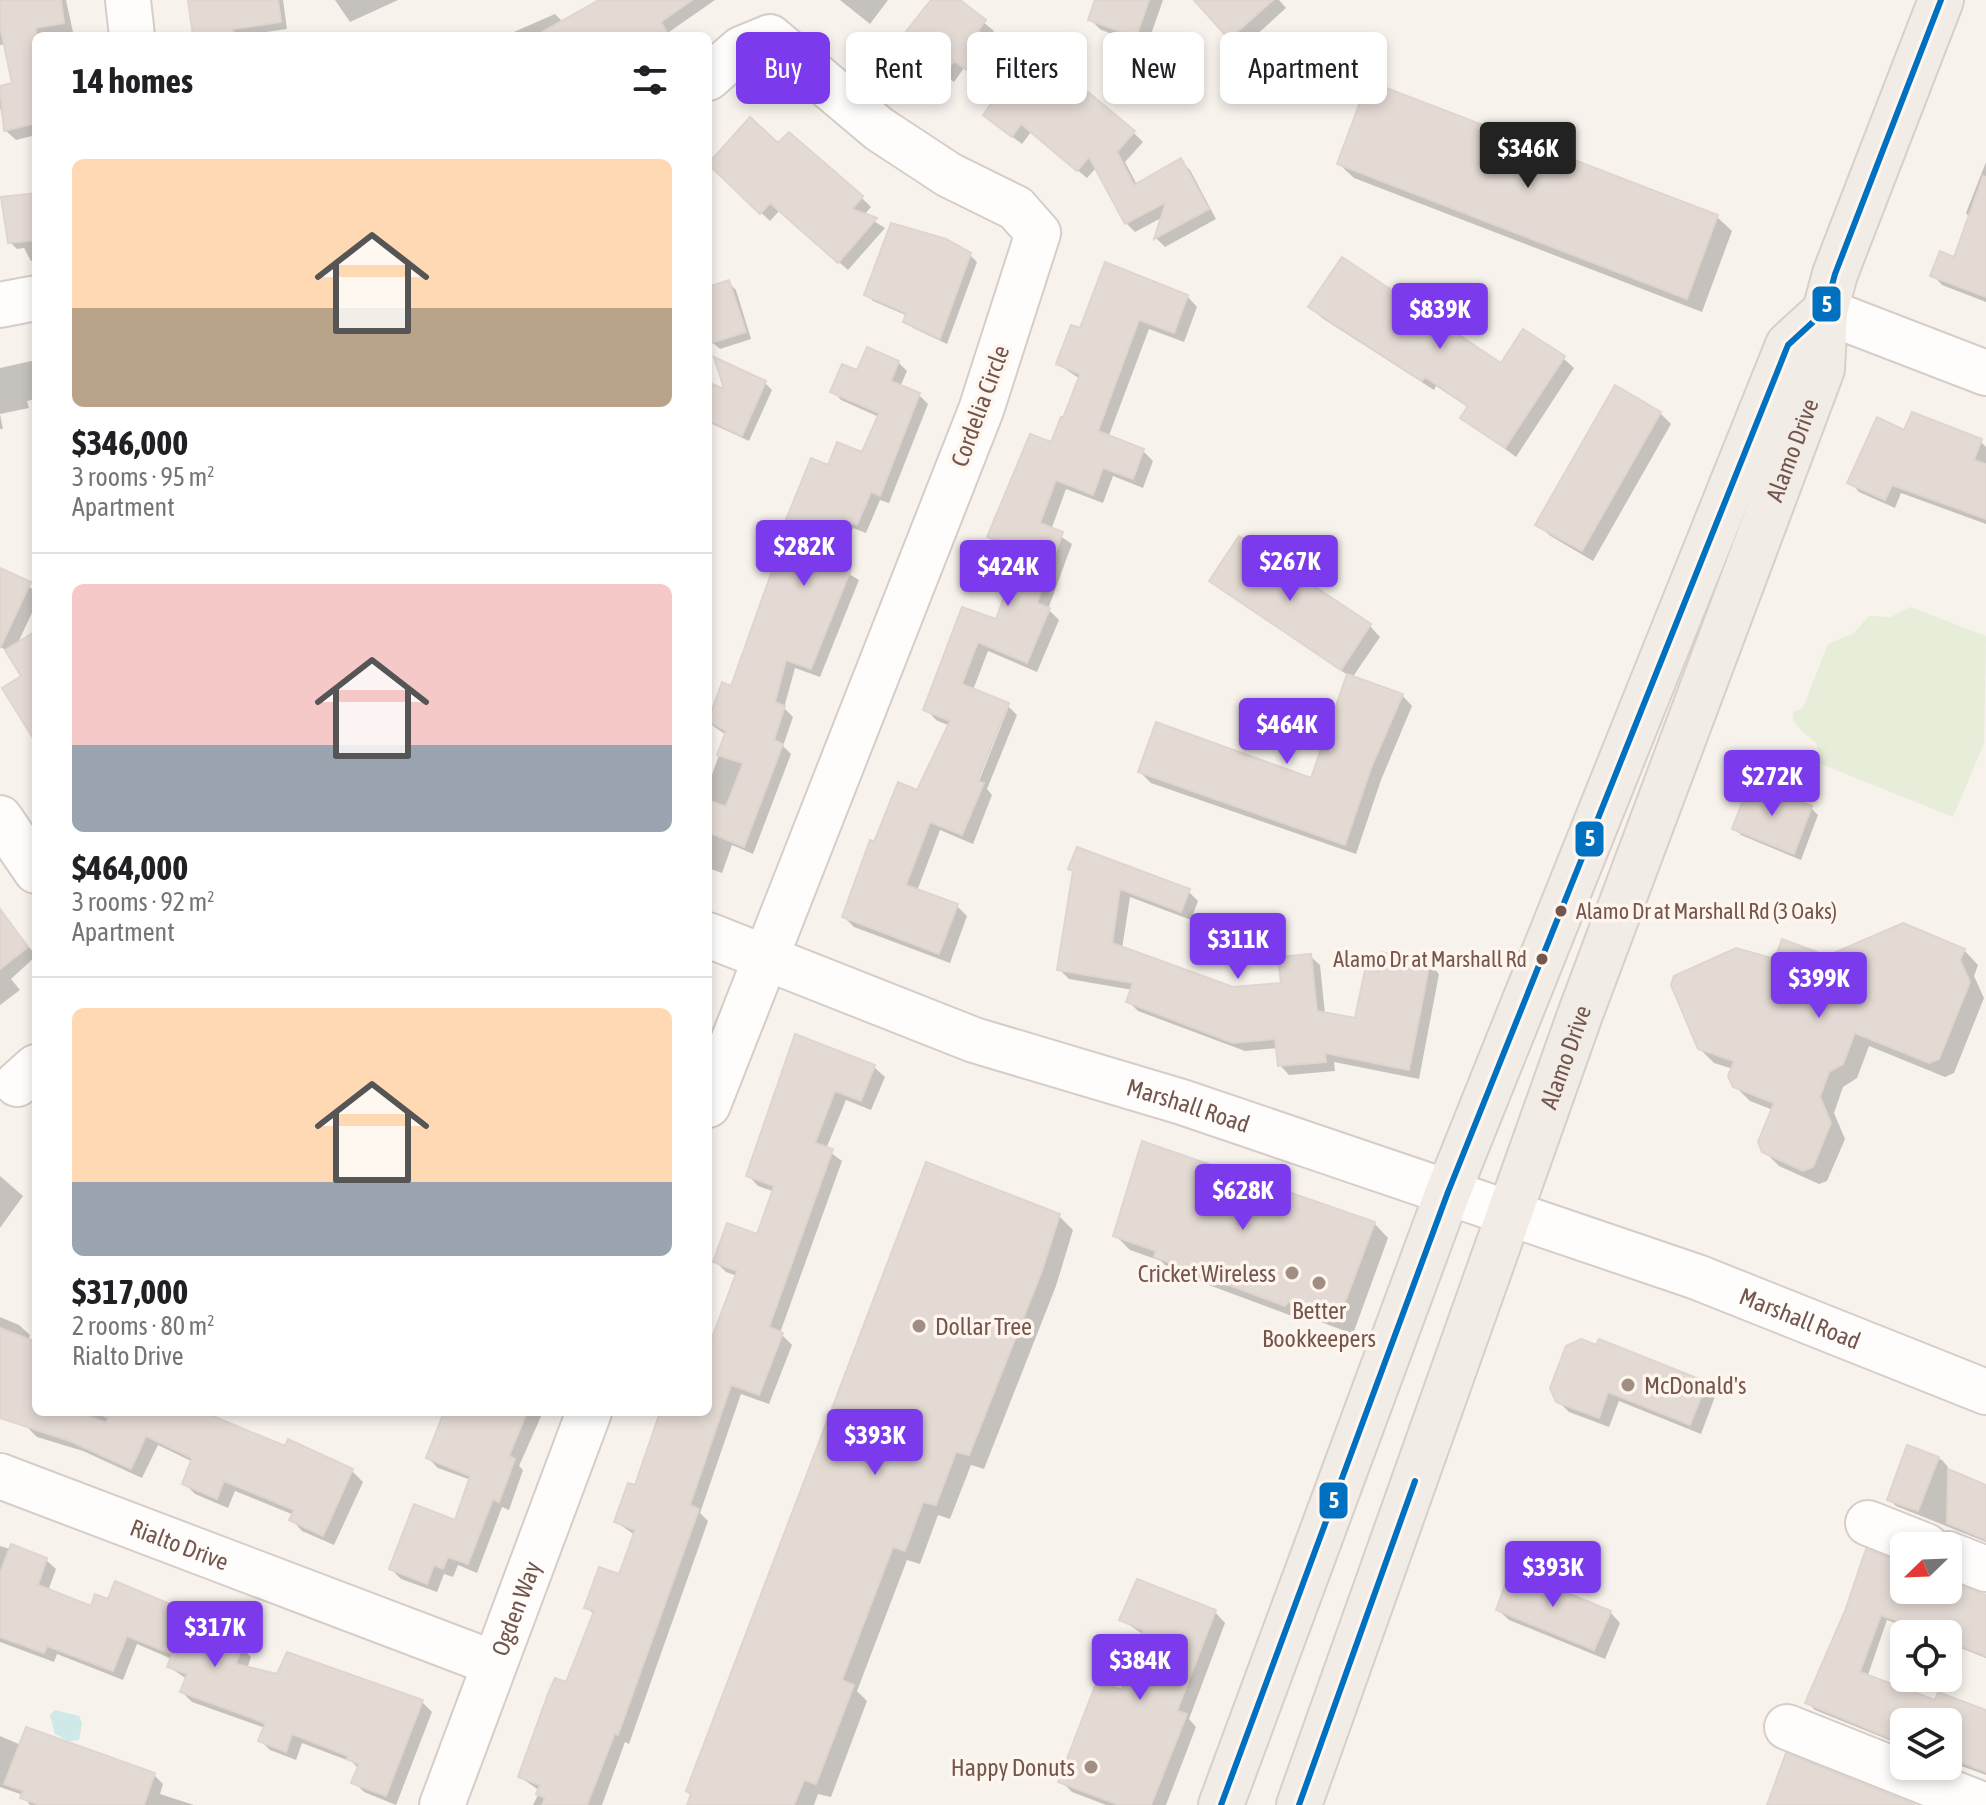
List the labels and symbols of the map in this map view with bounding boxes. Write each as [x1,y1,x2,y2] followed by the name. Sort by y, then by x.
[1472,122,1584,190] pin: $346K
[1384,283,1496,351] pin: $839K
[1811,285,1842,323] line badge: 5
[1822,291,1832,317] text: 5
[946,342,1014,470] street label: Cordelia Circle
[1760,395,1823,505] street label: Alamo Drive
[748,520,860,588] pin: $282K
[1234,535,1346,603] pin: $267K
[952,540,1064,608] pin: $424K
[1231,698,1343,766] pin: $464K
[1716,750,1828,818] pin: $272K
[1574,820,1605,858] line badge: 5
[1585,825,1595,851] text: 5
[1576,898,1837,924] place label: Alamo Dr at Marshall Rd (3 Oaks)
[1553,903,1569,919] marker: Alamo Dr at Marshall Rd (3 Oaks)
[1182,913,1294,981] pin: $311K
[1333,946,1527,972] place label: Alamo Dr at Marshall Rd
[1534,951,1550,967] marker: Alamo Dr at Marshall Rd
[1763,952,1875,1020] pin: $399K
[1534,1001,1596,1112] street label: Alamo Drive
[1124,1073,1253,1138] street label: Marshall Road
[1187,1164,1299,1232] pin: $628K
[1138,1260,1276,1287] place label: Cricket Wireless
[1283,1264,1301,1282] marker: Cricket Wireless
[1310,1274,1328,1292] marker: Better Bookkeepers
[1736,1282,1864,1354] street label: Marshall Road
[1262,1297,1376,1352] place label: Better Bookkeepers
[935,1313,1032,1340] place label: Dollar Tree
[910,1317,928,1335] marker: Dollar Tree
[1644,1372,1746,1399] place label: McDonald's
[1619,1376,1637,1394] marker: McDonald's
[819,1409,931,1477] pin: $393K
[1318,1481,1349,1520] line badge: 5
[1329,1487,1339,1513] text: 5
[127,1513,232,1575] street label: Rialto Drive
[1890,1532,1962,1604] north arrow
[1497,1541,1609,1609] pin: $393K
[486,1557,546,1659] street label: Ogden Way
[159,1601,271,1669] pin: $317K
[1084,1634,1196,1702] pin: $384K
[951,1754,1075,1781] place label: Happy Donuts
[1082,1758,1100,1776] marker: Happy Donuts

